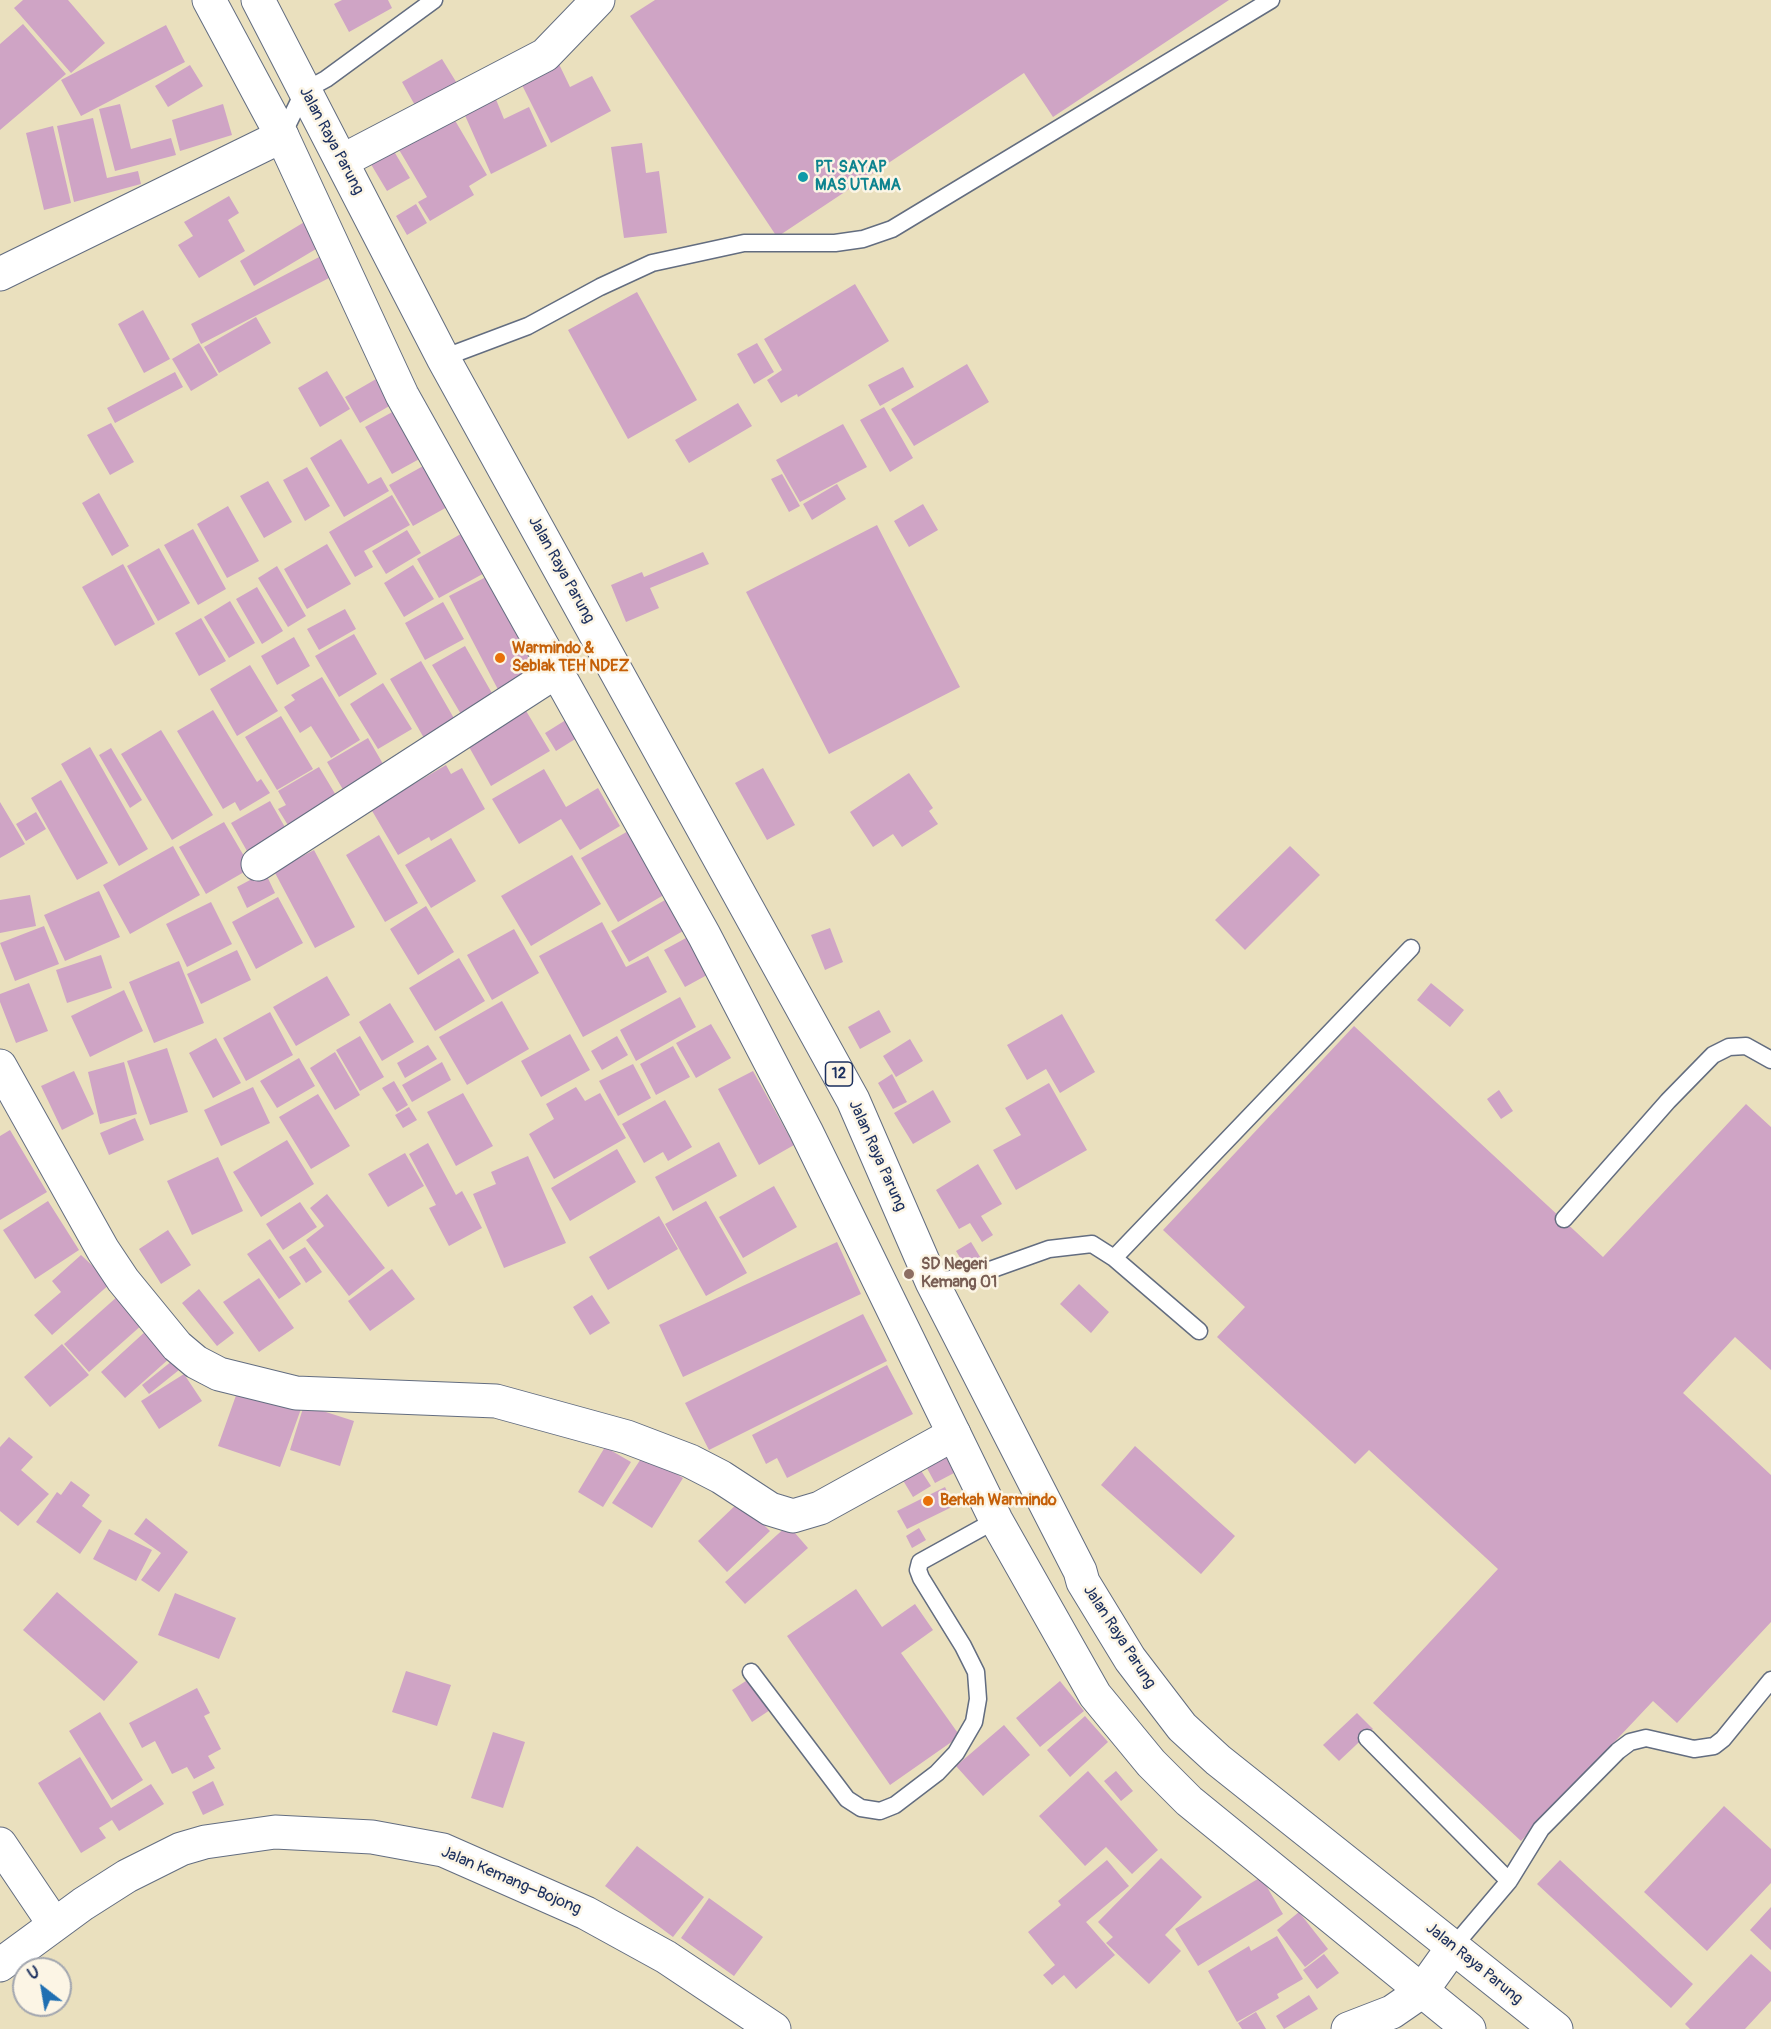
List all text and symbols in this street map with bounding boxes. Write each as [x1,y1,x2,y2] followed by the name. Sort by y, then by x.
[295,84,367,198] street label: Jalan Raya Parung
[815,158,901,196] place label: PT. SAYAP MAS UTAMA
[796,170,810,184] marker: PT. SAYAP MAS UTAMA
[524,513,598,627] street label: Jalan Raya Parung
[512,639,629,677] place label: Warmindo & Seblak TEH NDEZ
[493,651,507,665] marker: Warmindo & Seblak TEH NDEZ
[826,1062,852,1086] road number: 12
[844,1098,910,1214] street label: Jalan Raya Parung
[921,1255,997,1293] place label: SD Negeri Kemang 01
[902,1267,916,1281] marker: SD Negeri Kemang 01
[940,1491,1057,1511] place label: Berkah Warmindo
[921,1494,935,1508] marker: Berkah Warmindo
[1078,1582,1160,1692] street label: Jalan Raya Parung
[438,1843,584,1919] street label: Jalan Kemang–Bojong
[1422,1919,1526,2009] street label: Jalan Raya Parung
[12,1957,72,2017] north arrow
[24,1962,43,1985] text: U

